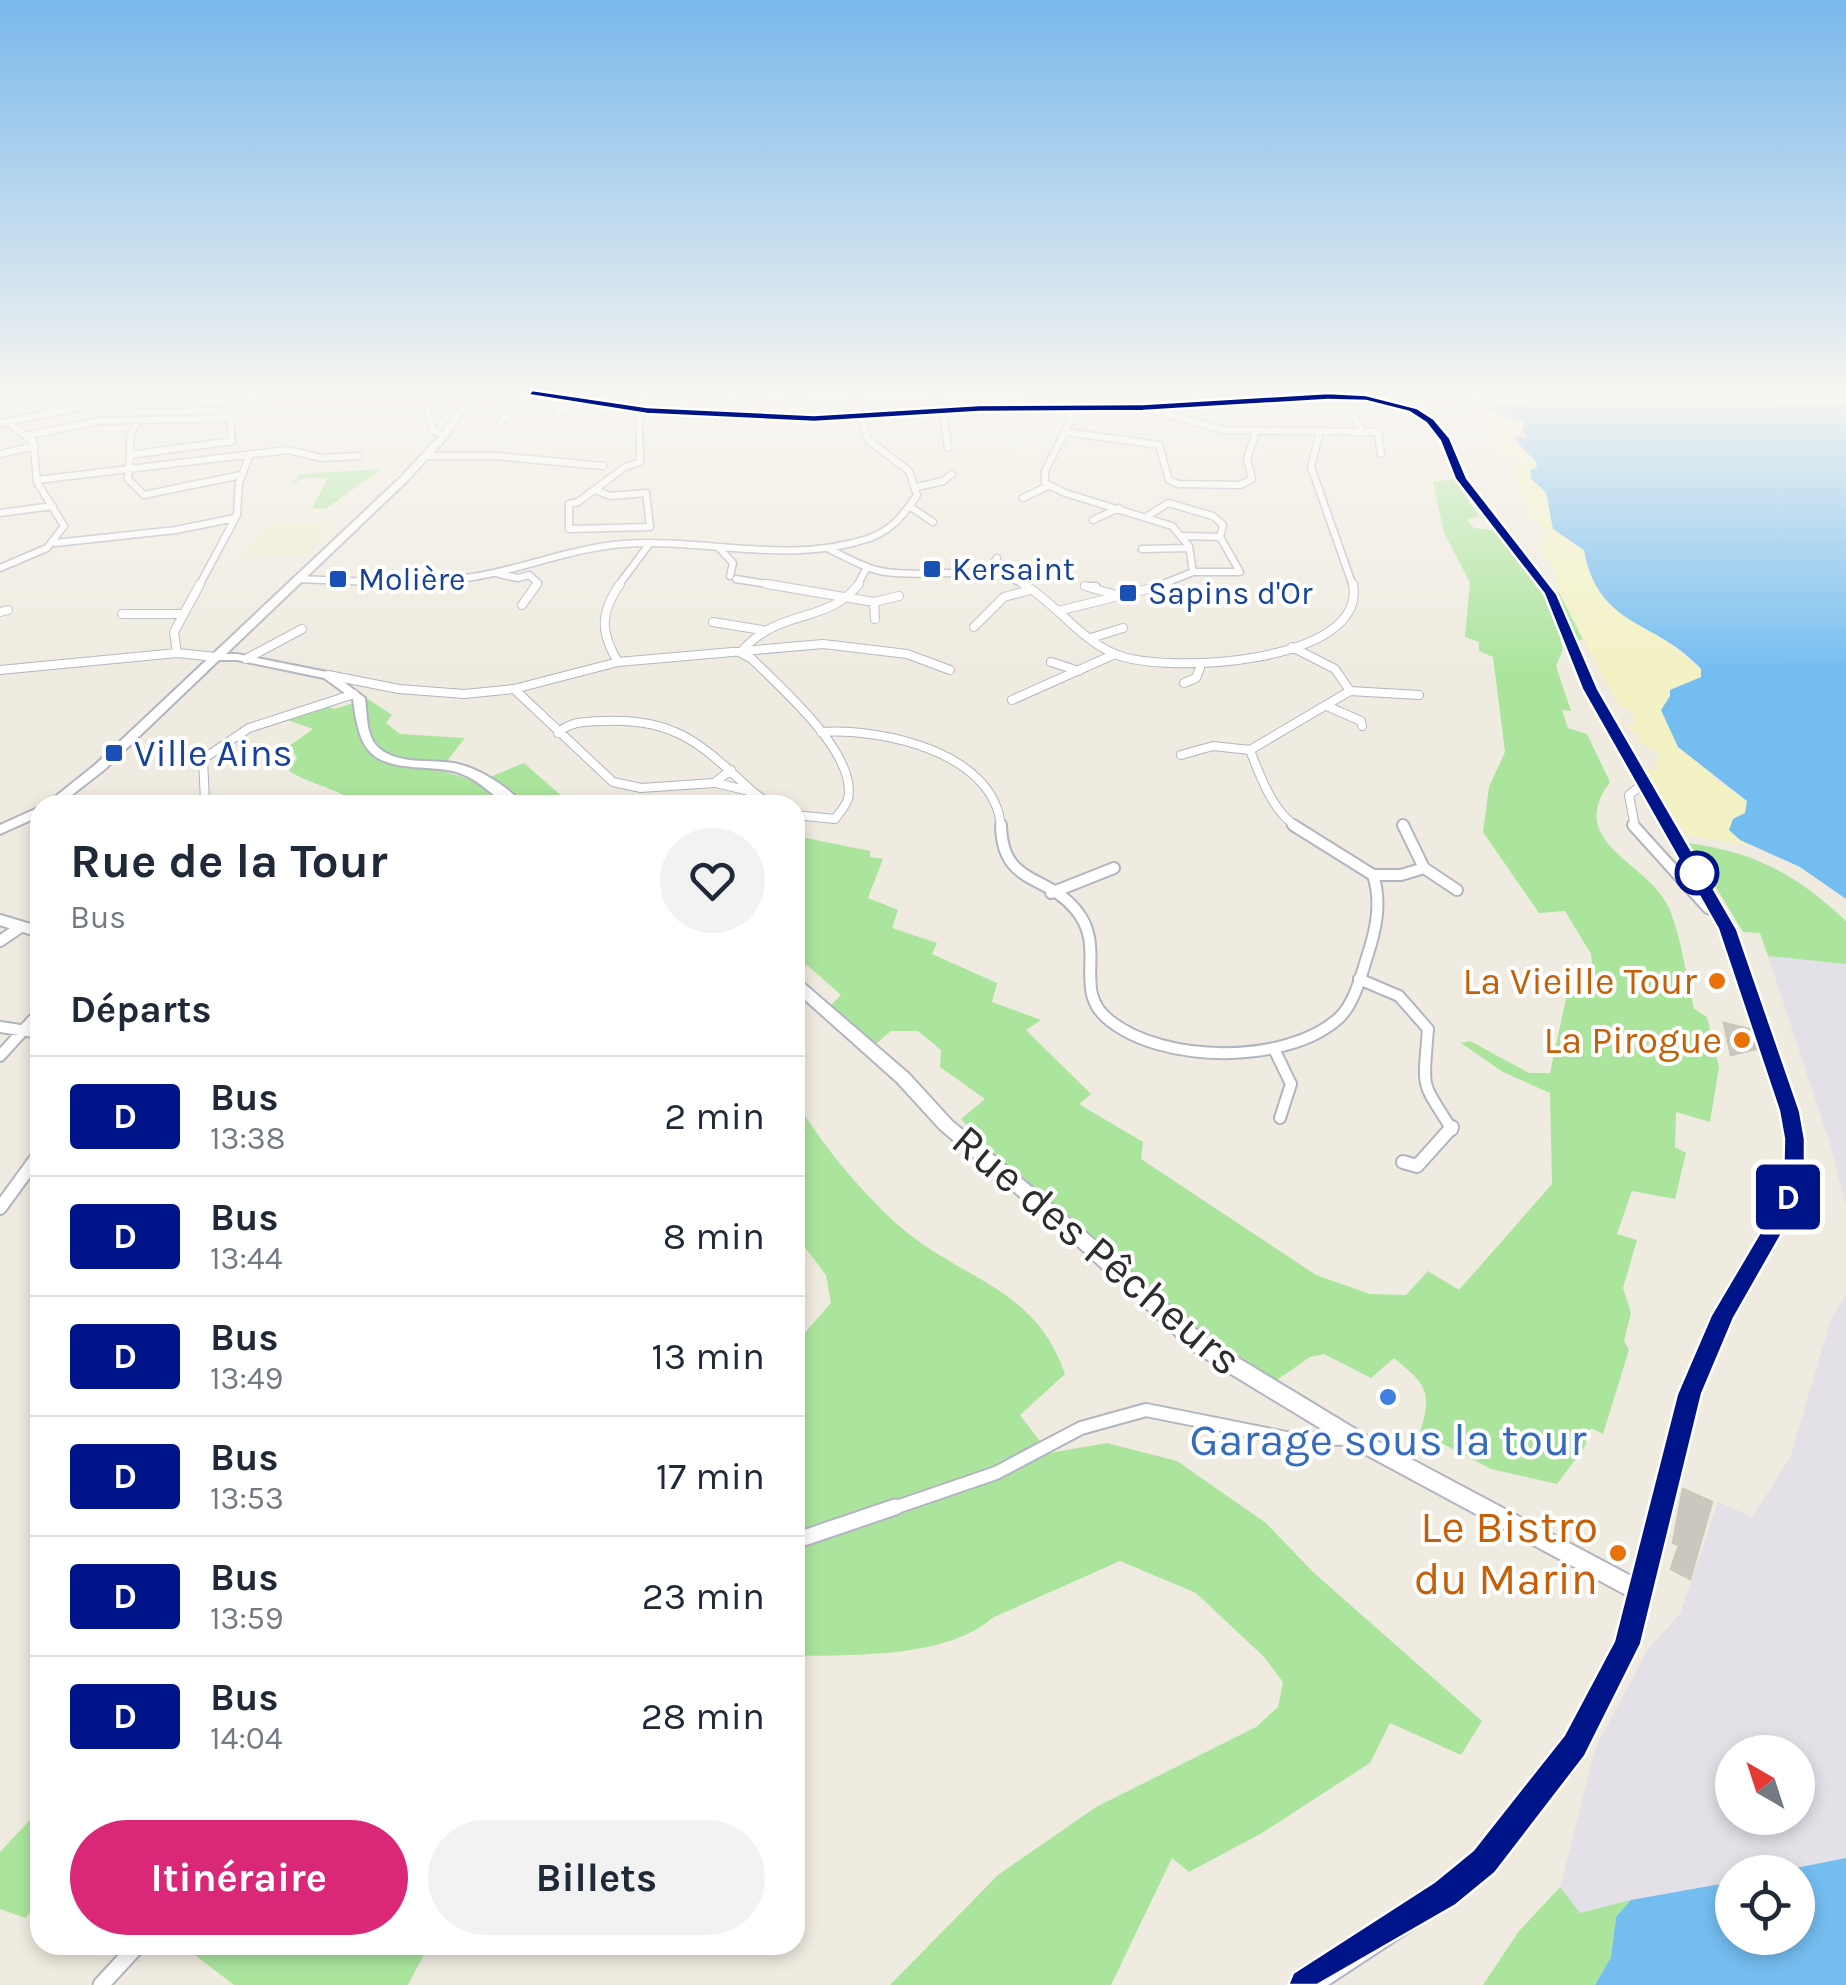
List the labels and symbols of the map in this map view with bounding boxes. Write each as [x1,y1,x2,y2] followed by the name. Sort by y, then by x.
[952,551,1075,588] place label: Kersaint
[921,558,943,580] marker: Kersaint
[358,561,466,598] place label: Molière
[327,568,349,590] marker: Molière
[1148,575,1313,612] place label: Sapins d'Or
[1117,582,1139,604] marker: Sapins d'Or
[134,731,293,776] place label: Ville Ains
[103,742,125,764] marker: Ville Ains
[1676,852,1718,894] unlabelled marker
[1462,959,1697,1004] place label: La Vieille Tour
[1706,970,1728,992] marker: La Vieille Tour
[1543,1018,1722,1063] place label: La Pirogue
[1731,1029,1753,1051] marker: La Pirogue
[942,1114,1252,1386] street label: Rue des Pêcheurs
[1756,1164,1820,1230] line badge: D
[1377,1386,1399,1408] marker: Garage sous la tour
[1190,1414,1587,1467] place label: Garage sous la tour
[1414,1501,1598,1605] place label: Le Bistro du Marin
[1607,1542,1629,1564] marker: Le Bistro du Marin
[1715,1735,1815,1835] north arrow

